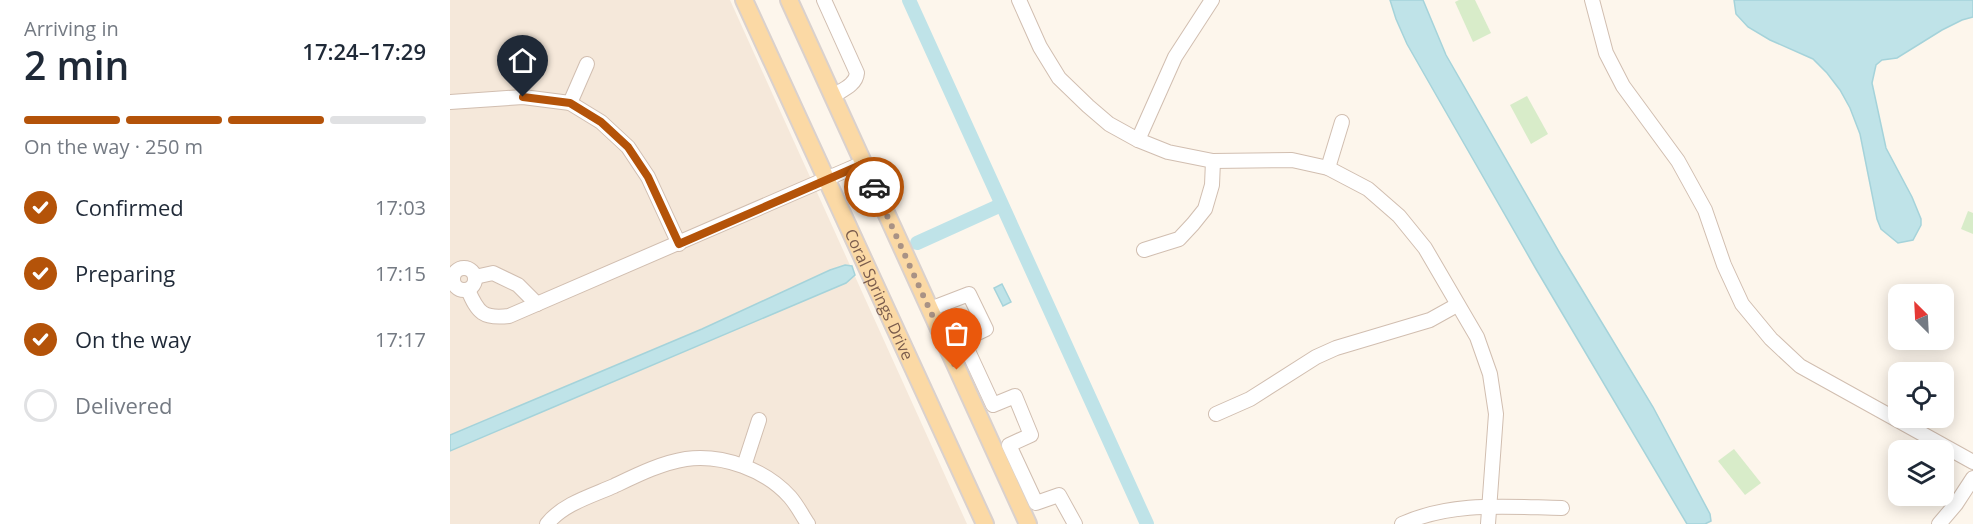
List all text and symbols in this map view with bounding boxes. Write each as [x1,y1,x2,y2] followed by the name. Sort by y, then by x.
[24,15,119,42] text: Arriving in
[497,35,548,97] pin
[302,36,426,66] text: 17:24–17:29
[24,38,129,91] text: 2 min
[506,44,539,77] icon: home
[24,133,203,160] text: On the way · 250 m
[844,157,904,217] courier
[858,171,891,204] icon: car
[24,191,57,224] icon: check
[75,192,184,222] text: Confirmed
[375,194,426,221] text: 17:03
[840,225,919,363] street label: Coral Springs Drive
[24,257,57,290] icon: check
[75,258,175,288] text: Preparing
[375,260,426,287] text: 17:15
[1888,284,1954,350] north arrow
[1888,284,1954,506] map controls
[931,308,982,370] pin
[940,317,973,350] icon: bag
[24,323,57,356] icon: check
[75,324,191,354] text: On the way
[375,326,426,353] text: 17:17
[1888,362,1954,428] button: locate
[75,390,173,420] text: Delivered
[1888,440,1954,506] button: layers

